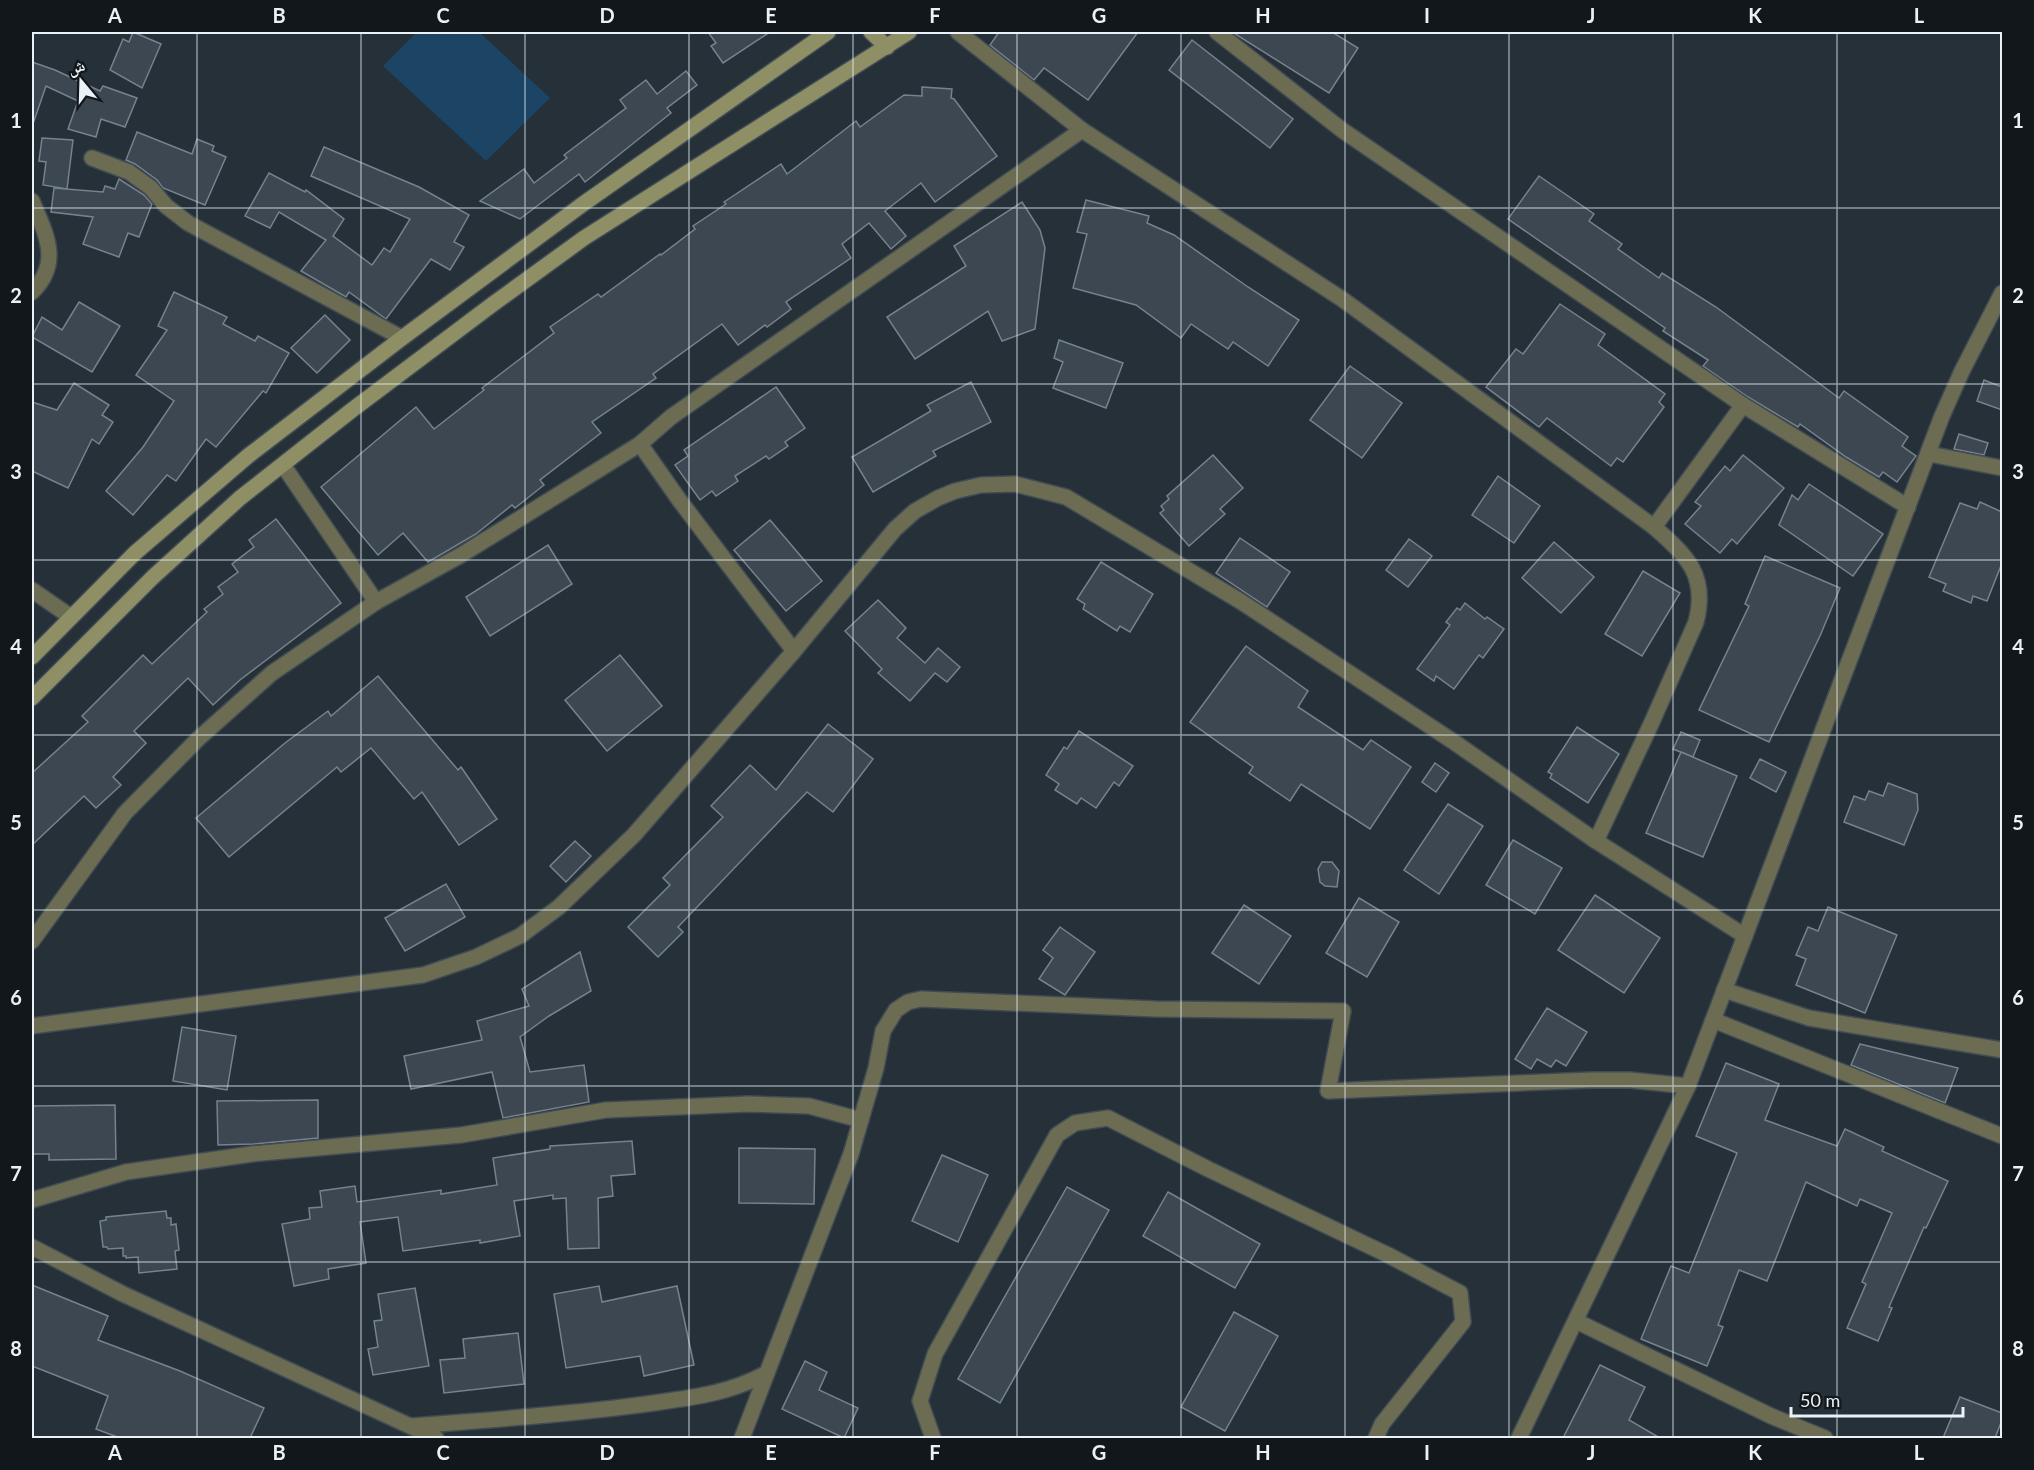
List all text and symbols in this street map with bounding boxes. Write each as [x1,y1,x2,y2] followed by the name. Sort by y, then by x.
[107,3,122,27] text: A
[272,3,286,27] text: B
[436,3,450,27] text: C
[599,3,615,27] text: D
[765,3,777,27] text: E
[929,3,941,27] text: F
[1092,3,1106,27] text: G
[1255,3,1271,27] text: H
[1424,3,1430,27] text: I
[1587,3,1595,27] text: J
[1748,3,1762,27] text: K
[1914,3,1925,27] text: L
[51,51,111,111] north arrow
[65,55,87,79] text: ش
[10,108,22,132] text: 1
[2012,108,2024,132] text: 1
[10,283,22,307] text: 2
[2012,283,2024,307] text: 2
[10,459,22,483] text: 3
[2012,459,2024,483] text: 3
[10,634,22,658] text: 4
[2012,634,2024,658] text: 4
[10,810,22,834] text: 5
[2012,810,2024,834] text: 5
[10,985,22,1009] text: 6
[2012,985,2024,1009] text: 6
[10,1161,22,1185] text: 7
[2012,1161,2024,1185] text: 7
[10,1336,22,1360] text: 8
[2012,1336,2024,1360] text: 8
[1791,1380,1964,1418] scale bar
[1800,1389,1840,1411] text: 50 m
[107,1440,122,1464] text: A
[272,1440,286,1464] text: B
[436,1440,450,1464] text: C
[599,1440,615,1464] text: D
[765,1440,777,1464] text: E
[929,1440,941,1464] text: F
[1092,1440,1106,1464] text: G
[1255,1440,1271,1464] text: H
[1424,1440,1430,1464] text: I
[1587,1440,1595,1464] text: J
[1748,1440,1762,1464] text: K
[1914,1440,1925,1464] text: L

